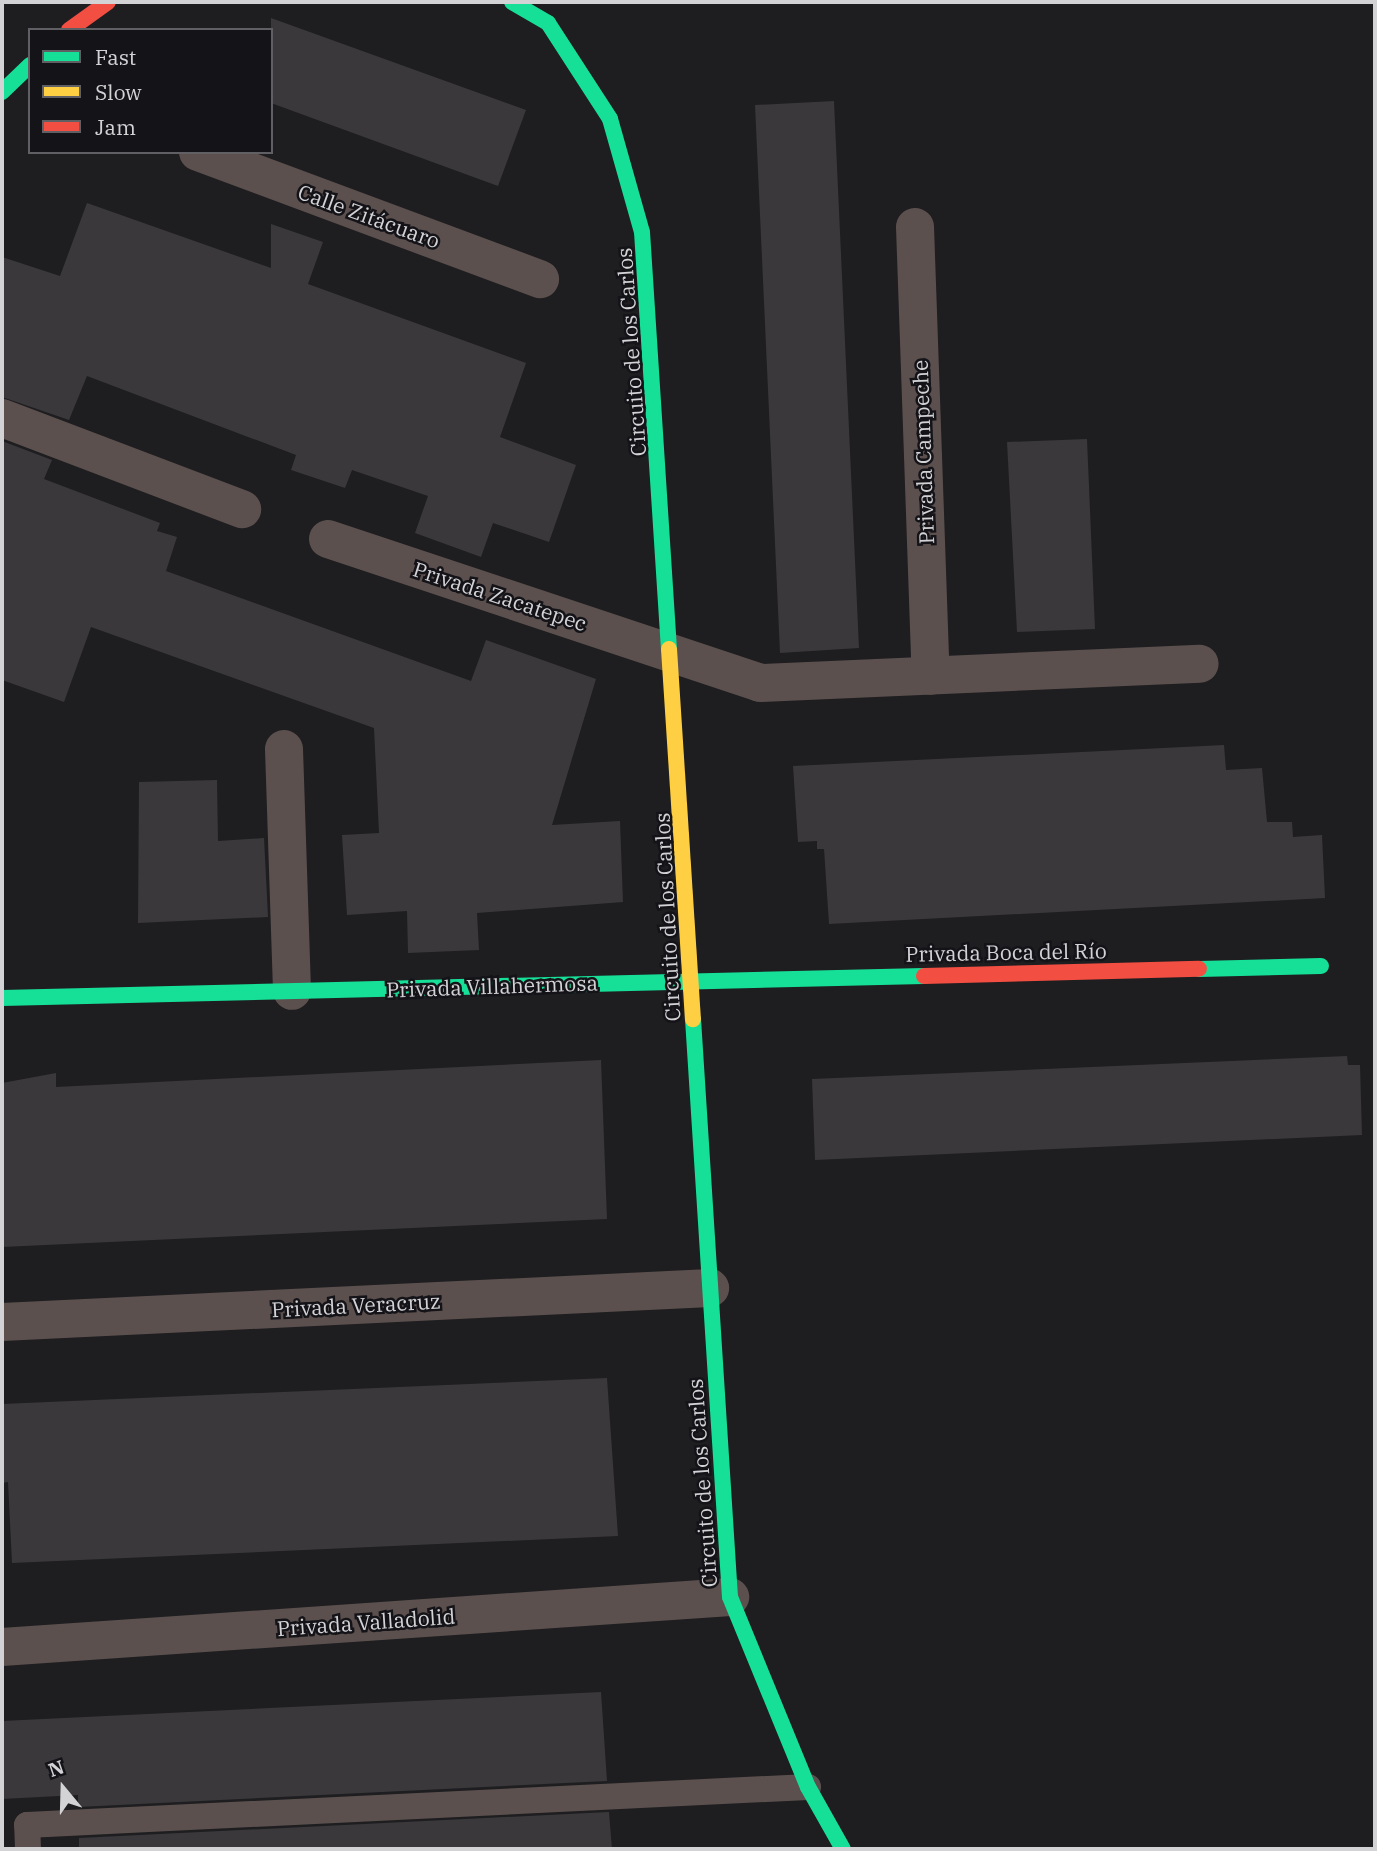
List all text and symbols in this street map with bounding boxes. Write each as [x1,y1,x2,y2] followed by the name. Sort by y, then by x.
[28,28,273,154] legend
[95,43,136,71] text: Fast
[95,78,142,106] text: Slow
[95,113,136,141] text: Jam
[295,179,443,253] street label: Calle Zitácuaro
[611,247,651,457] street label: Circuito de los Carlos
[907,359,939,545] street label: Privada Campeche
[410,556,590,636] street label: Privada Zacatepec
[649,812,685,1022] street label: Circuito de los Carlos
[905,938,1107,966] street label: Privada Boca del Río
[386,970,598,1002] street label: Privada Villahermosa
[271,1288,441,1322] street label: Privada Veracruz
[682,1378,722,1588] street label: Circuito de los Carlos
[276,1603,456,1641] street label: Privada Valladolid
[28,1753,98,1823] north arrow
[45,1754,67,1782] text: N

